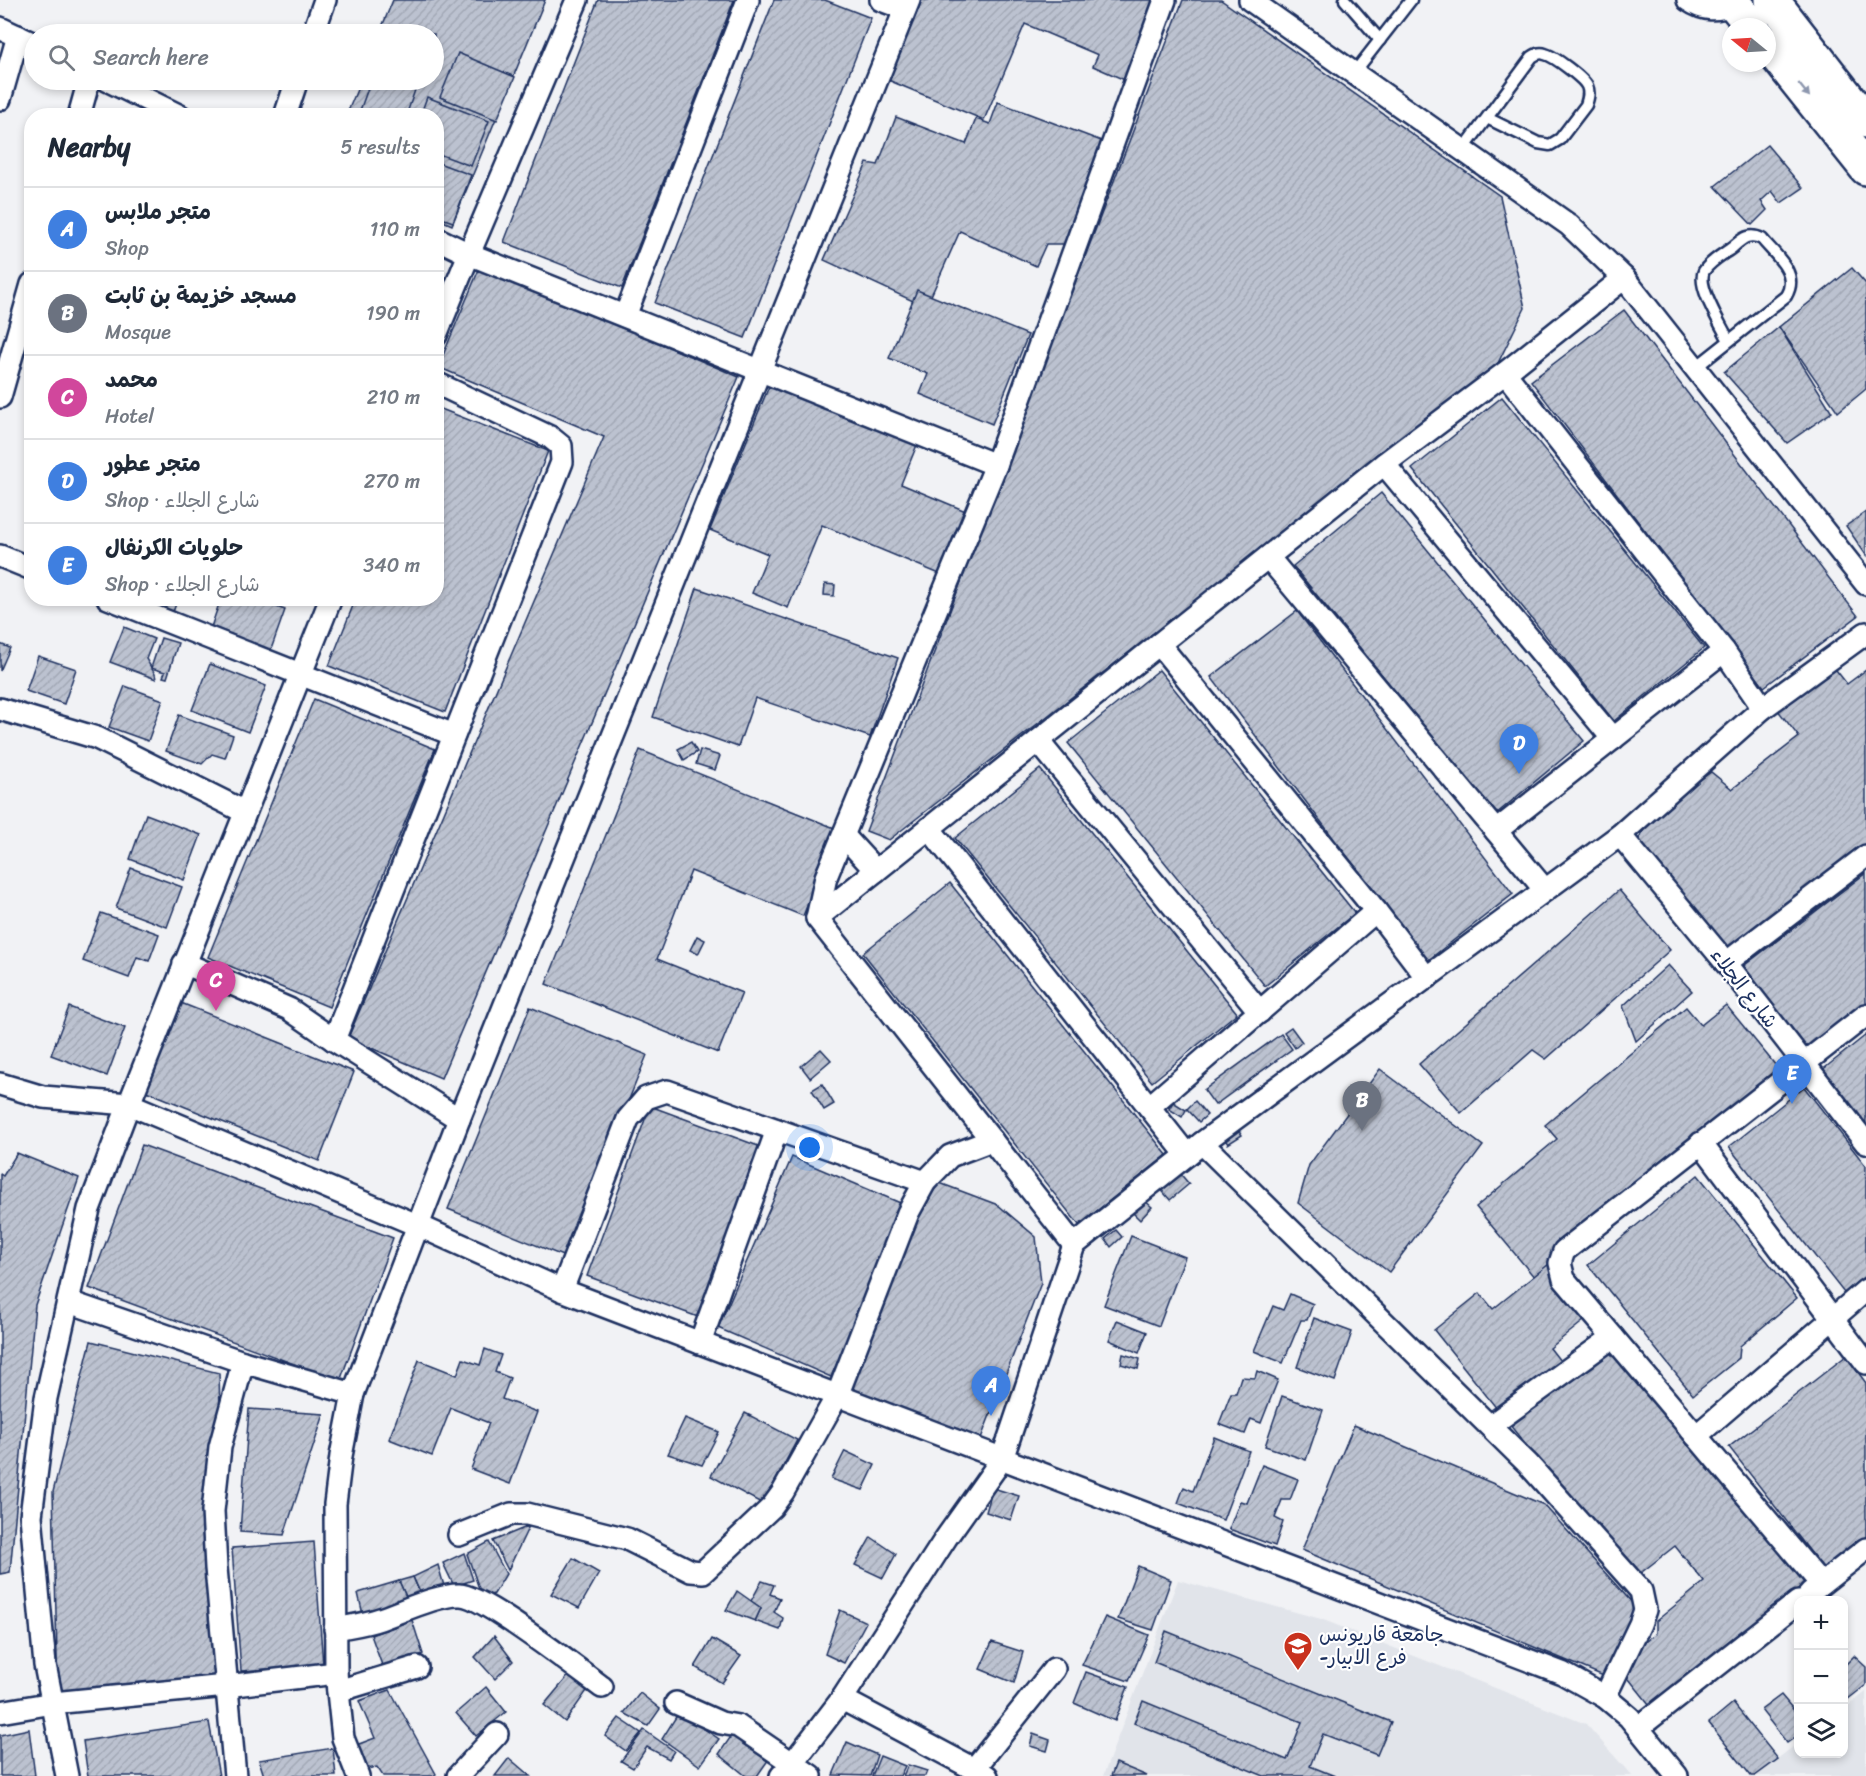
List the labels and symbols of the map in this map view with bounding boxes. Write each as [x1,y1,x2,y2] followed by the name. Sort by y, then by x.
[1722,18,1776,72] north arrow
[1797,82,1810,98] one-way arrow
[1500,724,1538,774] pin: D
[1701,940,1787,1036] street label: شارع الجلاء
[196,962,236,1011] pin: C
[1772,1054,1812,1104] pin: E
[1342,1082,1382,1131] pin: B
[795,1133,824,1162] your location
[972,1366,1010,1416] pin: A
[1319,1617,1444,1675] place label: جامعة قاريونس -فرع الابيار
[1282,1630,1314,1672] school or university icon: جامعة قاريونس -فرع الابيار

